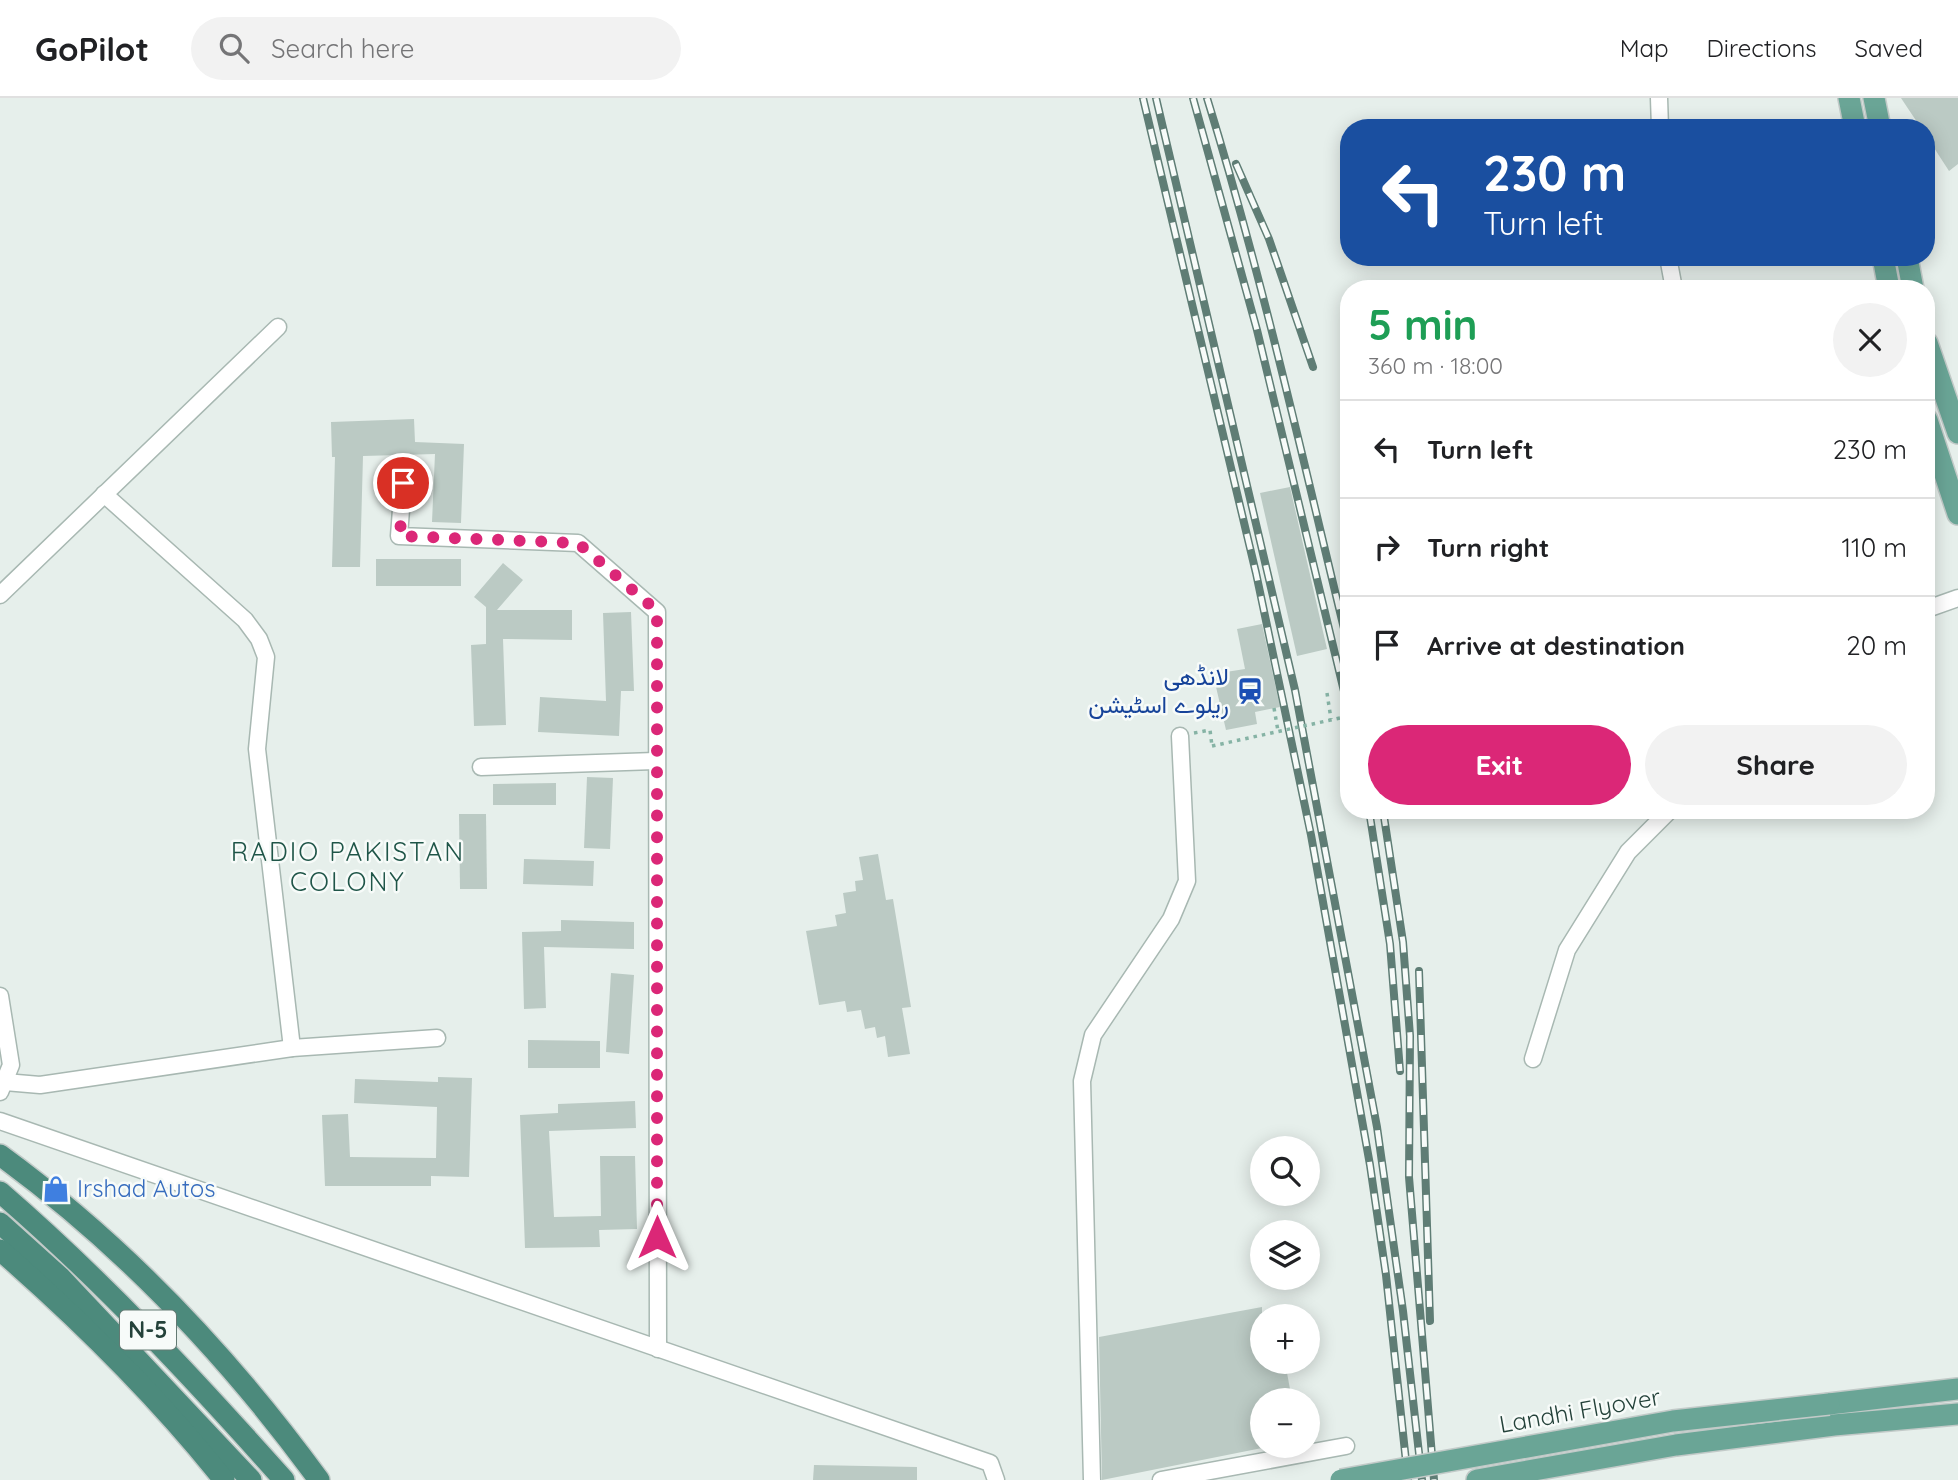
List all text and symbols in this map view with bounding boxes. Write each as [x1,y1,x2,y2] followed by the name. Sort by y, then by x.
[191,17,681,80] search box
[35,28,149,69] text: GoPilot
[215,29,253,67] icon: search
[271,32,414,65] text: Search here
[1620,33,1669,63] text: Map
[1707,33,1817,63] text: Directions
[1855,33,1923,63] text: Saved
[1483,142,1626,203] text: 230 m
[1368,147,1459,238] icon: left
[1483,203,1604,243] text: Turn left
[1368,298,1478,351] text: 5 min
[1833,303,1907,377] button: close
[1368,351,1503,380] text: 360 m · 18:00
[1368,430,1406,468] icon: left
[1427,433,1534,466] text: Turn left
[1833,433,1907,466] text: 230 m
[373,453,433,513] pin
[384,464,422,502] icon: arrive
[1368,528,1406,566] icon: right
[1427,531,1549,564] text: Turn right
[1841,531,1907,564] text: 110 m
[1368,626,1406,664] icon: arrive
[1427,629,1685,662] text: Arrive at destination
[1846,629,1907,662] text: 20 m
[1088,661,1229,720] place label: لانڈھی ریلوے اسٹیشن
[1235,676,1265,706] station icon: لانڈھی ریلوے اسٹیشن
[1368,725,1631,805] button: Exit
[1645,725,1907,805] button: Share
[231,835,465,898] district label: RADIO PAKISTAN COLONY
[1250,1136,1320,1458] map controls
[1250,1136,1320,1206] button: search
[77,1173,215,1203] place label: Irshad Autos
[41,1174,71,1204] shop icon: Irshad Autos
[620,1200,694,1274] position arrow
[1250,1220,1320,1290] button: layers
[1250,1304,1320,1374] button: +
[120,1310,176,1350] road number: N-5
[1497,1381,1663,1439] street label: Landhi Flyover
[1250,1388,1320,1458] button: −

